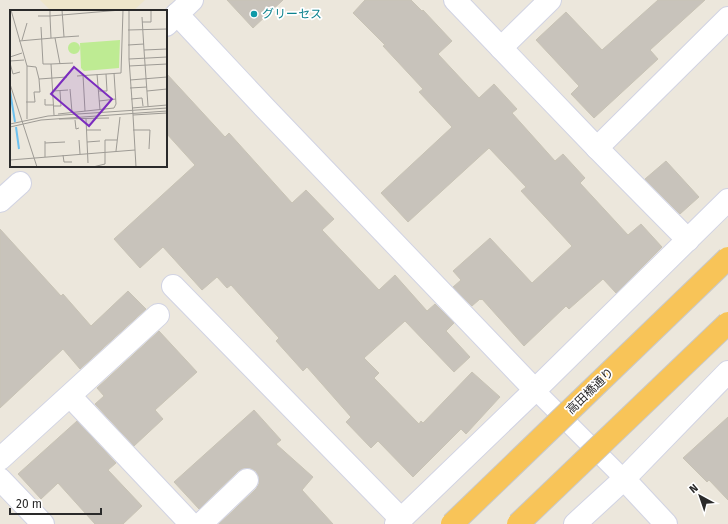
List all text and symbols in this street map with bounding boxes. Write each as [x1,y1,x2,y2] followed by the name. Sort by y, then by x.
[262,7,322,21] place label: グリーセス
[249,9,259,19] marker: グリーセス
[10,10,167,167] inset map
[564,365,616,417] street label: 高田橋通り
[680,476,720,516] north arrow
[687,481,701,496] text: N
[10,490,101,516] scale bar
[16,497,42,511] text: 20 m

